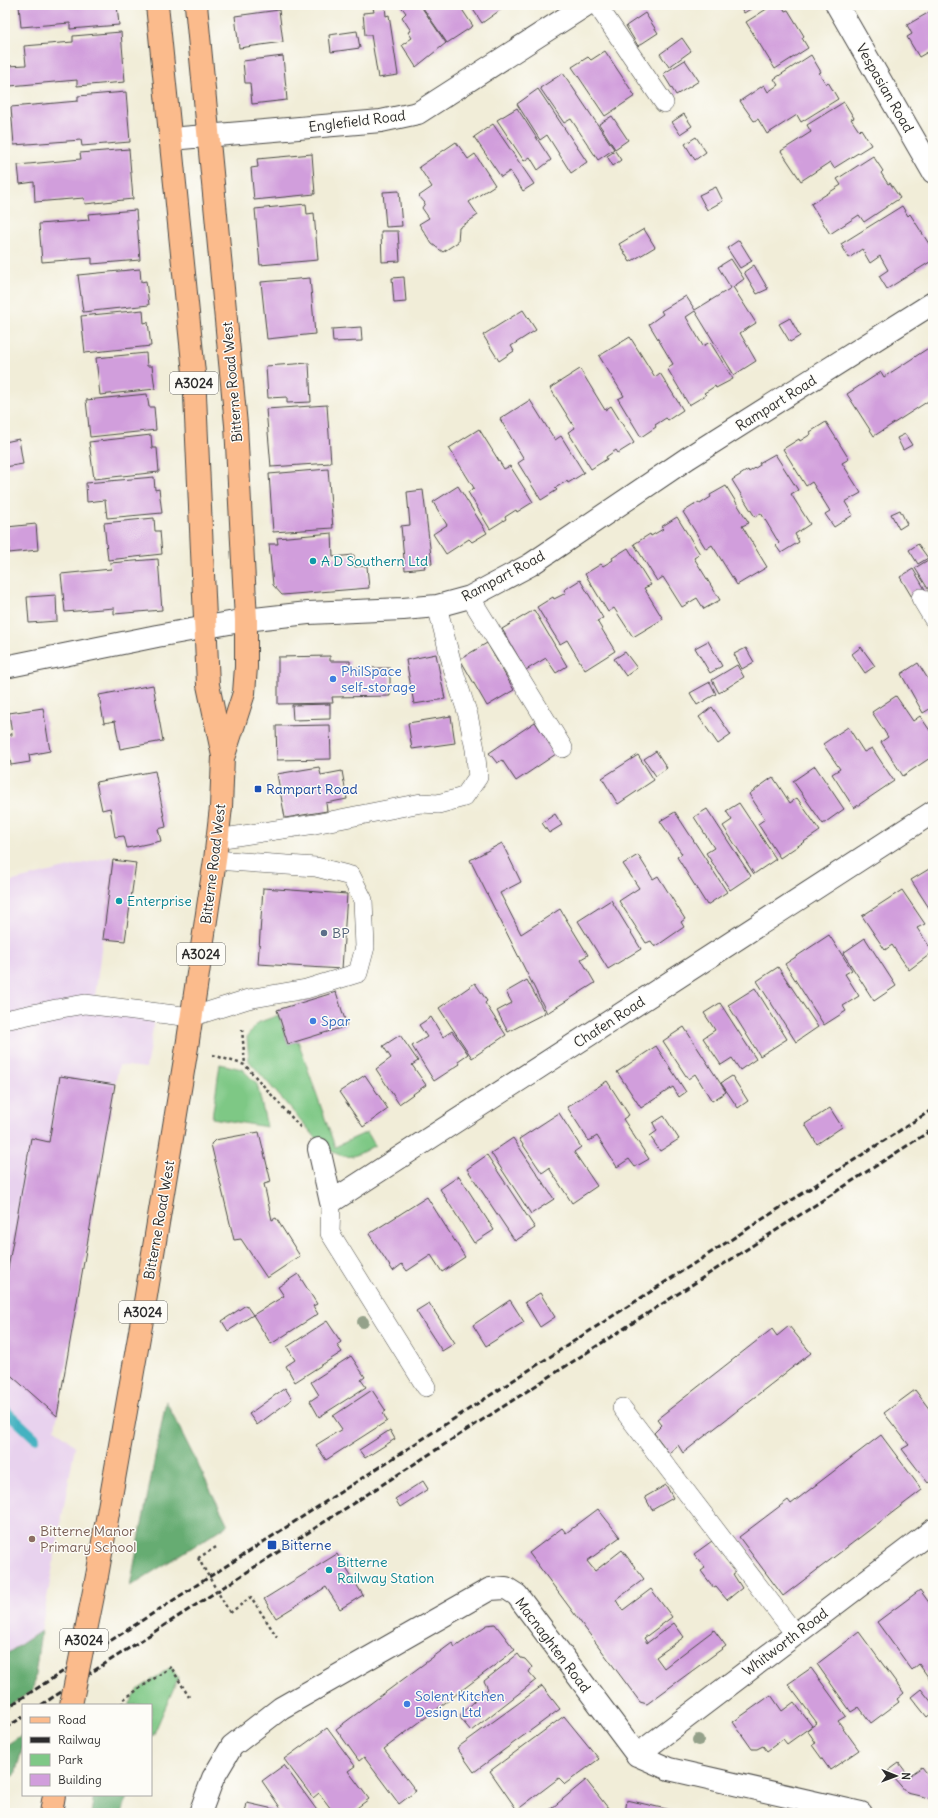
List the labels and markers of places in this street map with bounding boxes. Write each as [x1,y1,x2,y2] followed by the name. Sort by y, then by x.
[321,552,428,570] place label: A D Southern Ltd
[308,556,318,566] marker: A D Southern Ltd
[341,662,416,696] place label: PhilSpace self-storage
[328,674,338,684] marker: PhilSpace self-storage
[266,780,358,798] place label: Rampart Road
[253,784,263,794] marker: Rampart Road
[127,892,192,910] place label: Enterprise
[114,896,124,906] marker: Enterprise
[332,924,350,942] place label: BP
[319,928,329,938] marker: BP
[321,1012,351,1030] place label: Spar
[308,1016,318,1026] marker: Spar
[40,1522,136,1556] place label: Bitterne Manor Primary School
[27,1534,37,1544] marker: Bitterne Manor Primary School
[281,1536,332,1554] place label: Bitterne
[266,1539,278,1551] marker: Bitterne
[337,1553,434,1587] place label: Bitterne Railway Station
[324,1565,334,1575] marker: Bitterne Railway Station
[415,1687,505,1721] place label: Solent Kitchen Design Ltd
[402,1699,412,1709] marker: Solent Kitchen Design Ltd

